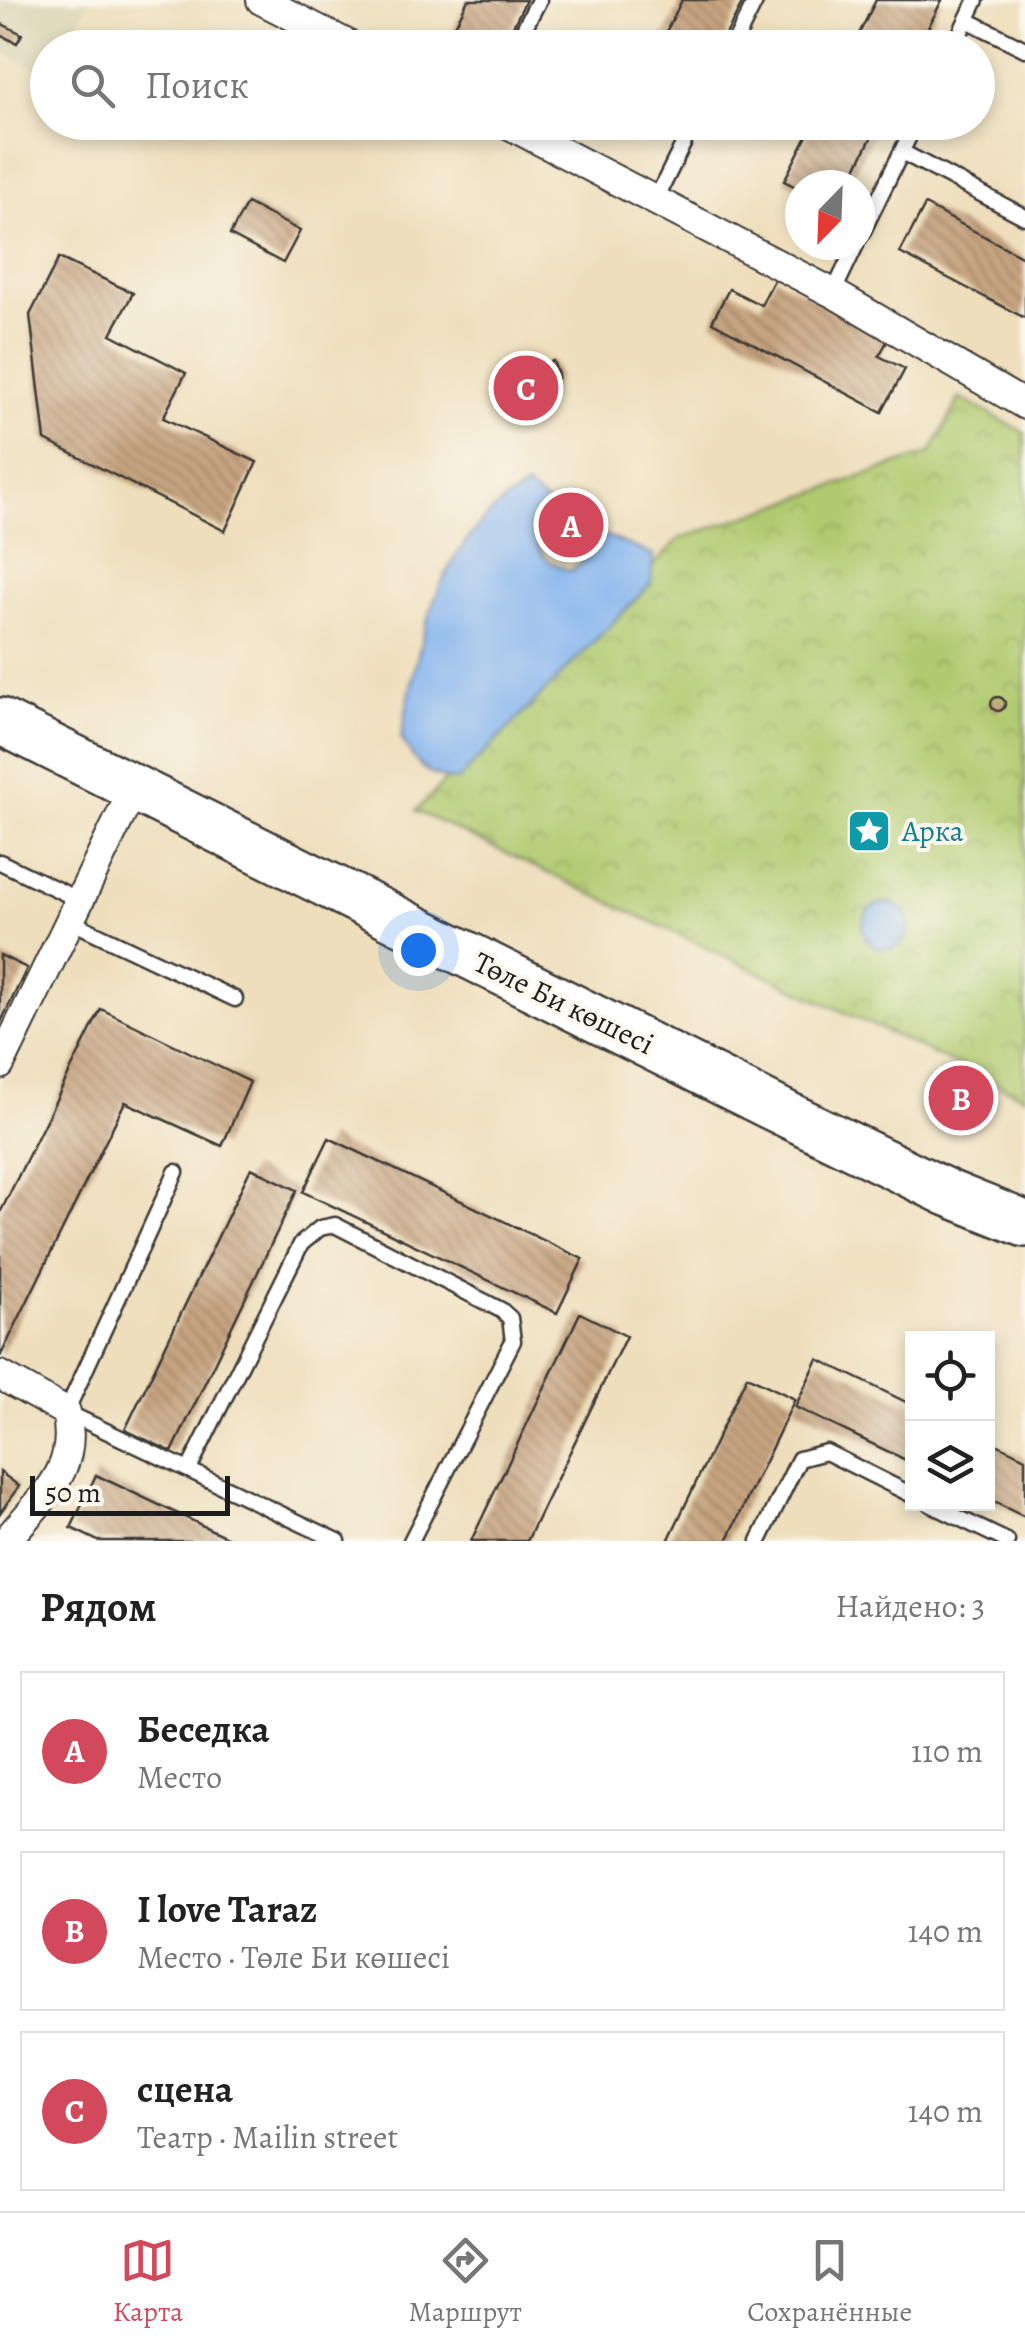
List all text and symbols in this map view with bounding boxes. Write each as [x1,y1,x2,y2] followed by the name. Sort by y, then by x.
[30,30,995,140] search box
[65,58,120,113] icon: search
[145,59,249,111] text: Поиск
[785,170,875,260] north arrow
[494,350,558,426] pin: C
[538,488,604,562] pin: A
[846,808,892,854] place icon: Арка
[901,811,964,851] place label: Арка
[393,925,444,976] your location
[467,942,661,1064] street label: Төле Би көшесі
[928,1060,994,1136] pin: B
[905,1331,995,1511] map controls
[905,1331,995,1421] button: locate
[905,1421,995,1511] button: layers
[30,1471,230,1516] scale bar
[45,1474,101,1512] text: 50 m
[40,1578,157,1635] text: Рядом
[836,1584,985,1628] text: Найдено: 3
[137,1703,269,1755] text: Беседка
[64,1729,85,1773] text: A
[911,1729,983,1773] text: 110 m
[137,1755,222,1799] text: Место
[137,1883,317,1935] text: I love Taraz
[64,1909,85,1953] text: B
[908,1909,983,1953] text: 140 m
[137,1935,450,1979] text: Место · Төле Би көшесі
[137,2063,233,2115] text: сцена
[65,2089,84,2133] text: C
[908,2089,983,2133] text: 140 m
[137,2115,398,2159] text: Театр · Mailin street
[113,2233,183,2331] tab: Карта
[409,2233,522,2331] tab: Маршрут
[747,2233,912,2331] tab: Сохранённые

